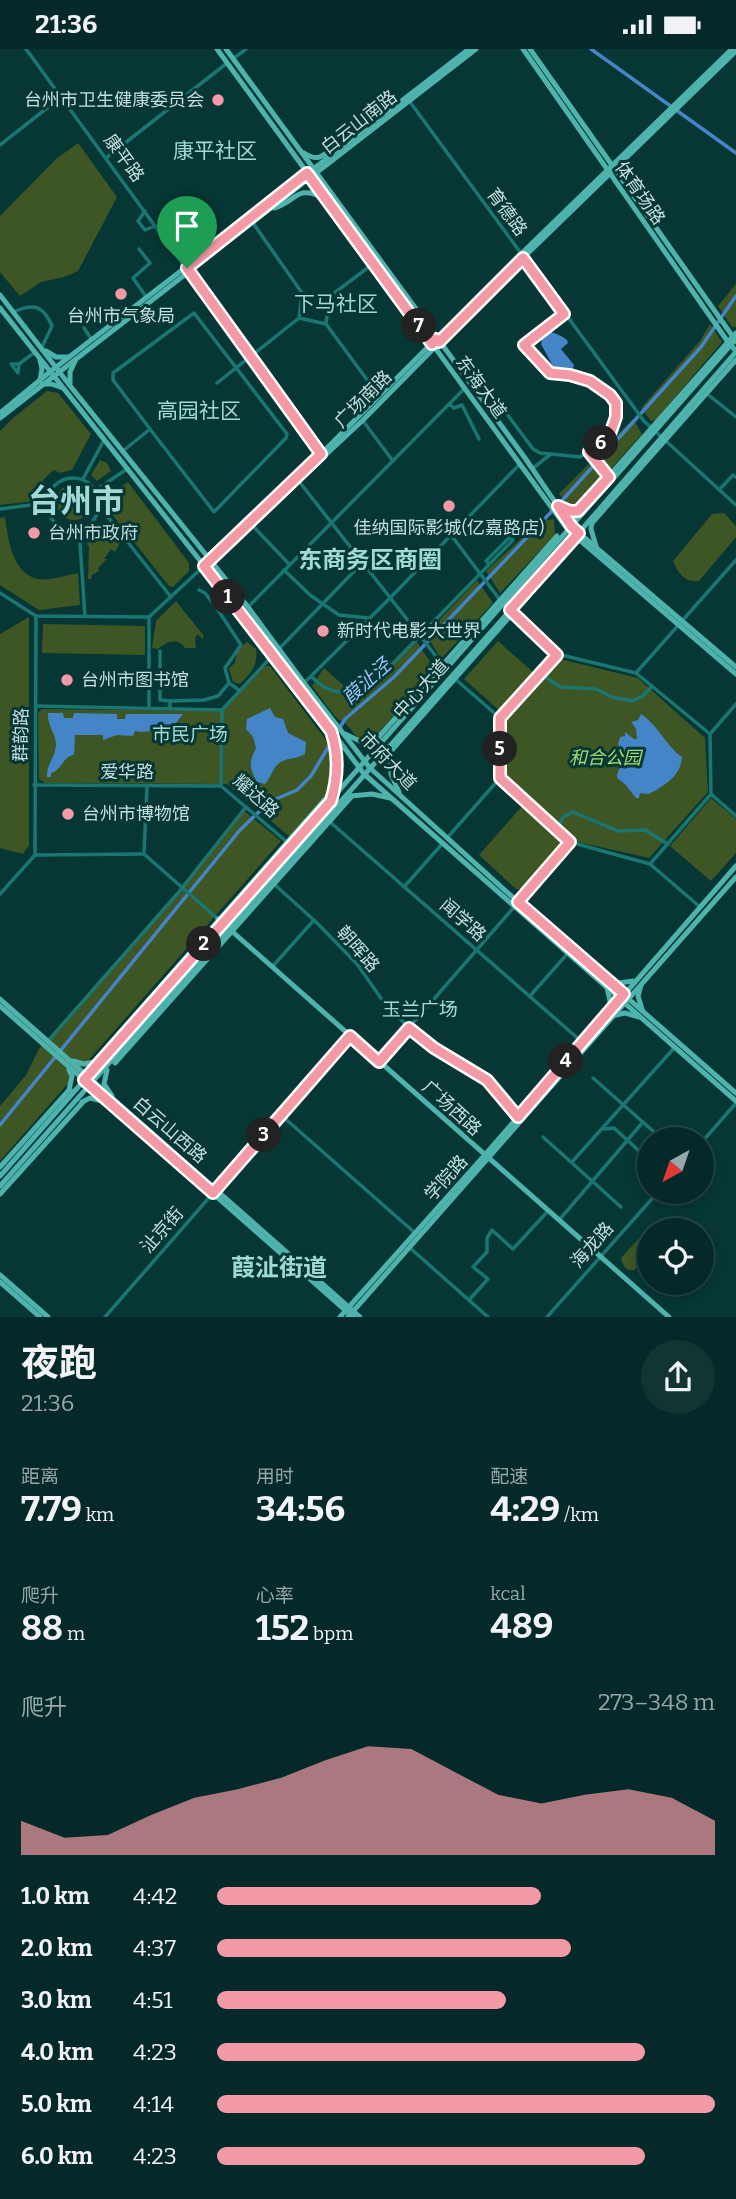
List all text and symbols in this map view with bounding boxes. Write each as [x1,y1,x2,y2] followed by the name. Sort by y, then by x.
[35,9,97,40] text: 21:36
[317,86,401,158] street label: 白云山南路
[24,89,204,111] place label: 台州市卫生健康委员会
[210,92,226,108] marker: 台州市卫生健康委员会
[99,130,149,186] street label: 康平路
[173,138,257,164] district label: 康平社区
[610,157,670,229] street label: 体育场路
[482,184,532,240] street label: 育德路
[157,196,217,268] pin
[168,207,206,245] icon: arrive
[113,286,129,302] marker: 台州市气象局
[294,291,378,317] district label: 下马社区
[67,305,175,327] place label: 台州市气象局
[402,309,436,343] pin: 7
[413,314,424,337] text: 7
[451,351,511,423] street label: 东海大道
[330,366,396,432] street label: 广场南路
[157,398,241,424] district label: 高园社区
[584,425,618,461] pin: 6
[595,431,606,454] text: 6
[28,482,124,520] district label: 台州市
[441,498,457,514] marker: 佳纳国际影城(亿嘉路店)
[353,517,545,539] place label: 佳纳国际影城(亿嘉路店)
[48,522,138,544] place label: 台州市政府
[26,525,42,541] marker: 台州市政府
[298,546,442,574] district label: 东商务区商圈
[210,579,246,615] pin: 1
[223,585,232,608] text: 1
[337,620,481,642] place label: 新时代电影大世界
[315,623,331,639] marker: 新时代电影大世界
[337,652,397,709] water label: 葭沚泾
[389,655,453,723] street label: 中心大道
[81,669,189,691] place label: 台州市图书馆
[59,672,75,688] marker: 台州市图书馆
[10,708,32,762] street label: 群韵路
[152,723,228,746] district label: 市民广场
[355,727,421,795] street label: 市府大道
[482,731,518,767] pin: 5
[494,737,505,760] text: 5
[569,747,644,769] park label: 和合公园
[100,761,154,783] street label: 爱华路
[229,770,283,822] street label: 耀达路
[82,803,190,825] place label: 台州市博物馆
[60,806,76,822] marker: 台州市博物馆
[435,894,491,946] street label: 闻学路
[332,921,384,977] street label: 朝晖路
[186,927,222,961] pin: 2
[198,932,209,955] text: 2
[382,998,458,1021] district label: 玉兰广场
[548,1044,584,1079] pin: 4
[560,1049,571,1072] text: 4
[418,1076,486,1140] street label: 广场西路
[129,1092,211,1168] street label: 白云山西路
[246,1117,282,1153] pin: 3
[258,1123,269,1146] text: 3
[637,1127,714,1204] north arrow
[637,1127,714,1295] map controls
[420,1151,472,1205] street label: 学院路
[136,1202,188,1258] street label: 沚京街
[566,1217,618,1273] street label: 海龙路
[637,1218,714,1295] button: locate
[231,1254,327,1282] district label: 葭沚街道
[21,1340,97,1386] text: 夜跑
[641,1340,715,1414] button: share
[21,1389,74,1417] text: 21:36
[21,1465,59,1488] text: 距离
[256,1465,294,1488] text: 用时
[490,1465,528,1488] text: 配速
[21,1488,82,1530] text: 7.79
[256,1488,345,1530] text: 34:56
[490,1488,560,1530] text: 4:29
[82,1503,114,1526] text: km
[560,1503,599,1526] text: /km
[490,1582,526,1605] text: kcal
[21,1584,59,1607] text: 爬升
[256,1584,294,1607] text: 心率
[490,1605,553,1647] text: 489
[21,1607,63,1649] text: 88
[256,1607,309,1649] text: 152
[63,1622,85,1645] text: m
[309,1622,353,1645] text: bpm
[598,1688,715,1716] text: 273–348 m
[21,1693,67,1721] text: 爬升
[21,1882,90,1910] text: 1.0 km
[133,1882,177,1910] text: 4:42
[21,1934,92,1962] text: 2.0 km
[133,1934,176,1962] text: 4:37
[21,1986,92,2014] text: 3.0 km
[133,1986,173,2014] text: 4:51
[21,2038,93,2066] text: 4.0 km
[133,2038,177,2066] text: 4:23
[21,2090,92,2118] text: 5.0 km
[133,2090,174,2118] text: 4:14
[21,2142,93,2170] text: 6.0 km
[133,2142,177,2170] text: 4:23

